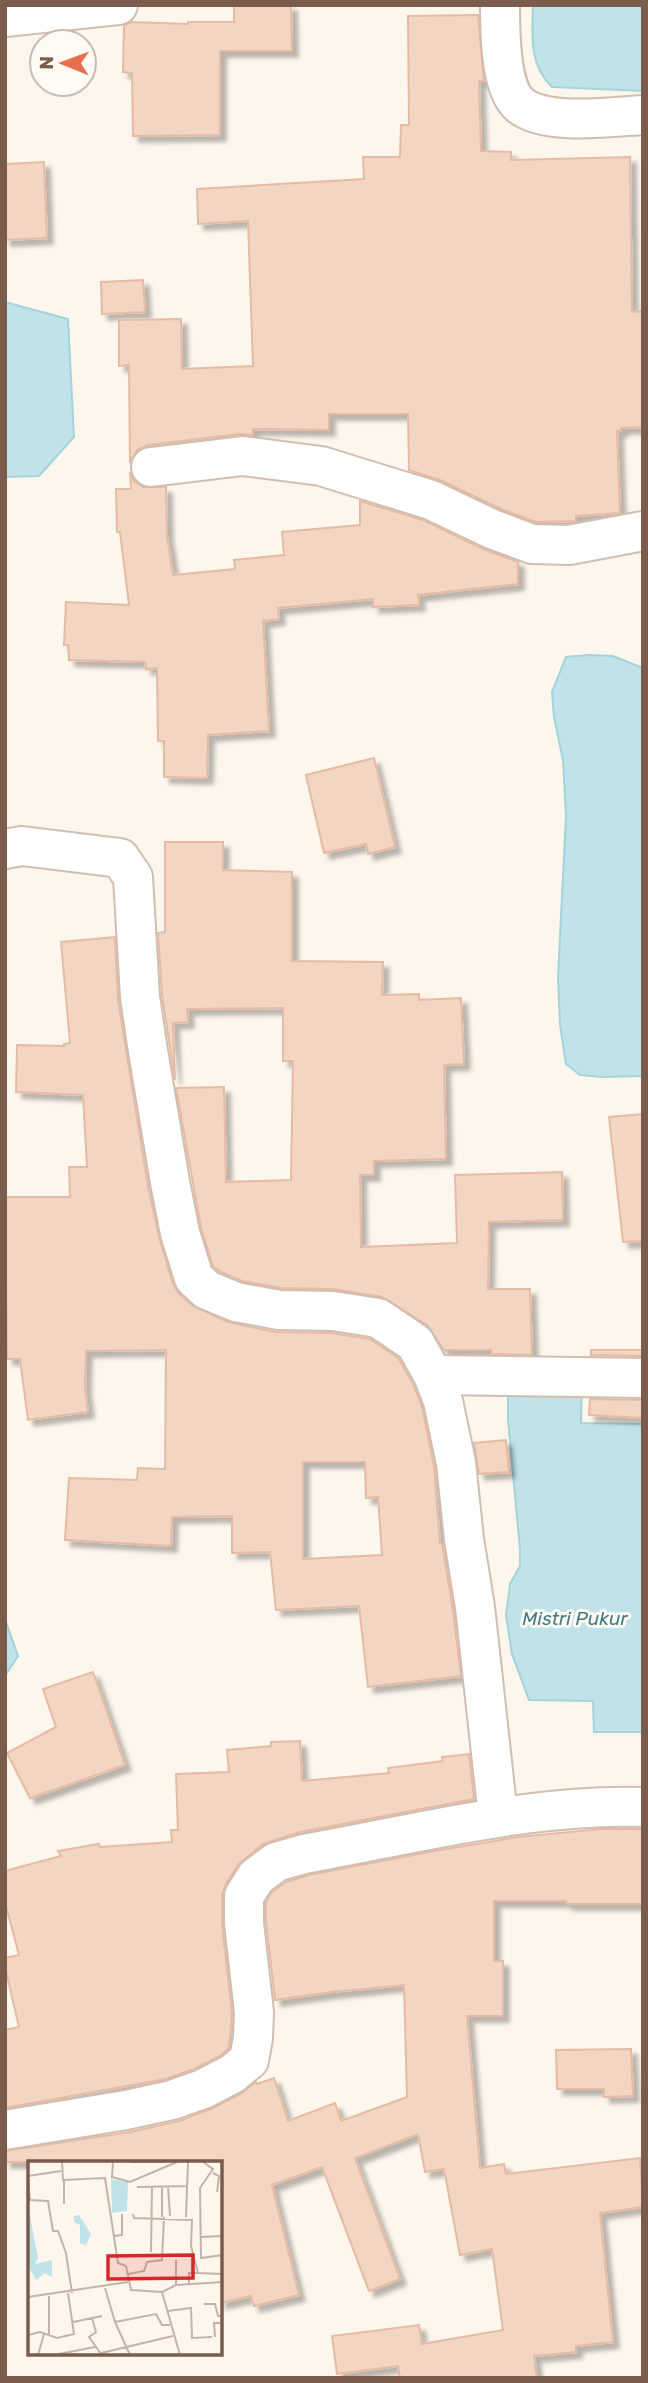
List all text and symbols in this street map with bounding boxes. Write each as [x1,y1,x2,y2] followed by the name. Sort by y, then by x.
[28,28,98,98] north arrow
[35,56,58,70] text: N
[522,1607,628,1630] water label: Mistri Pukur
[28,2161,222,2355] inset map

